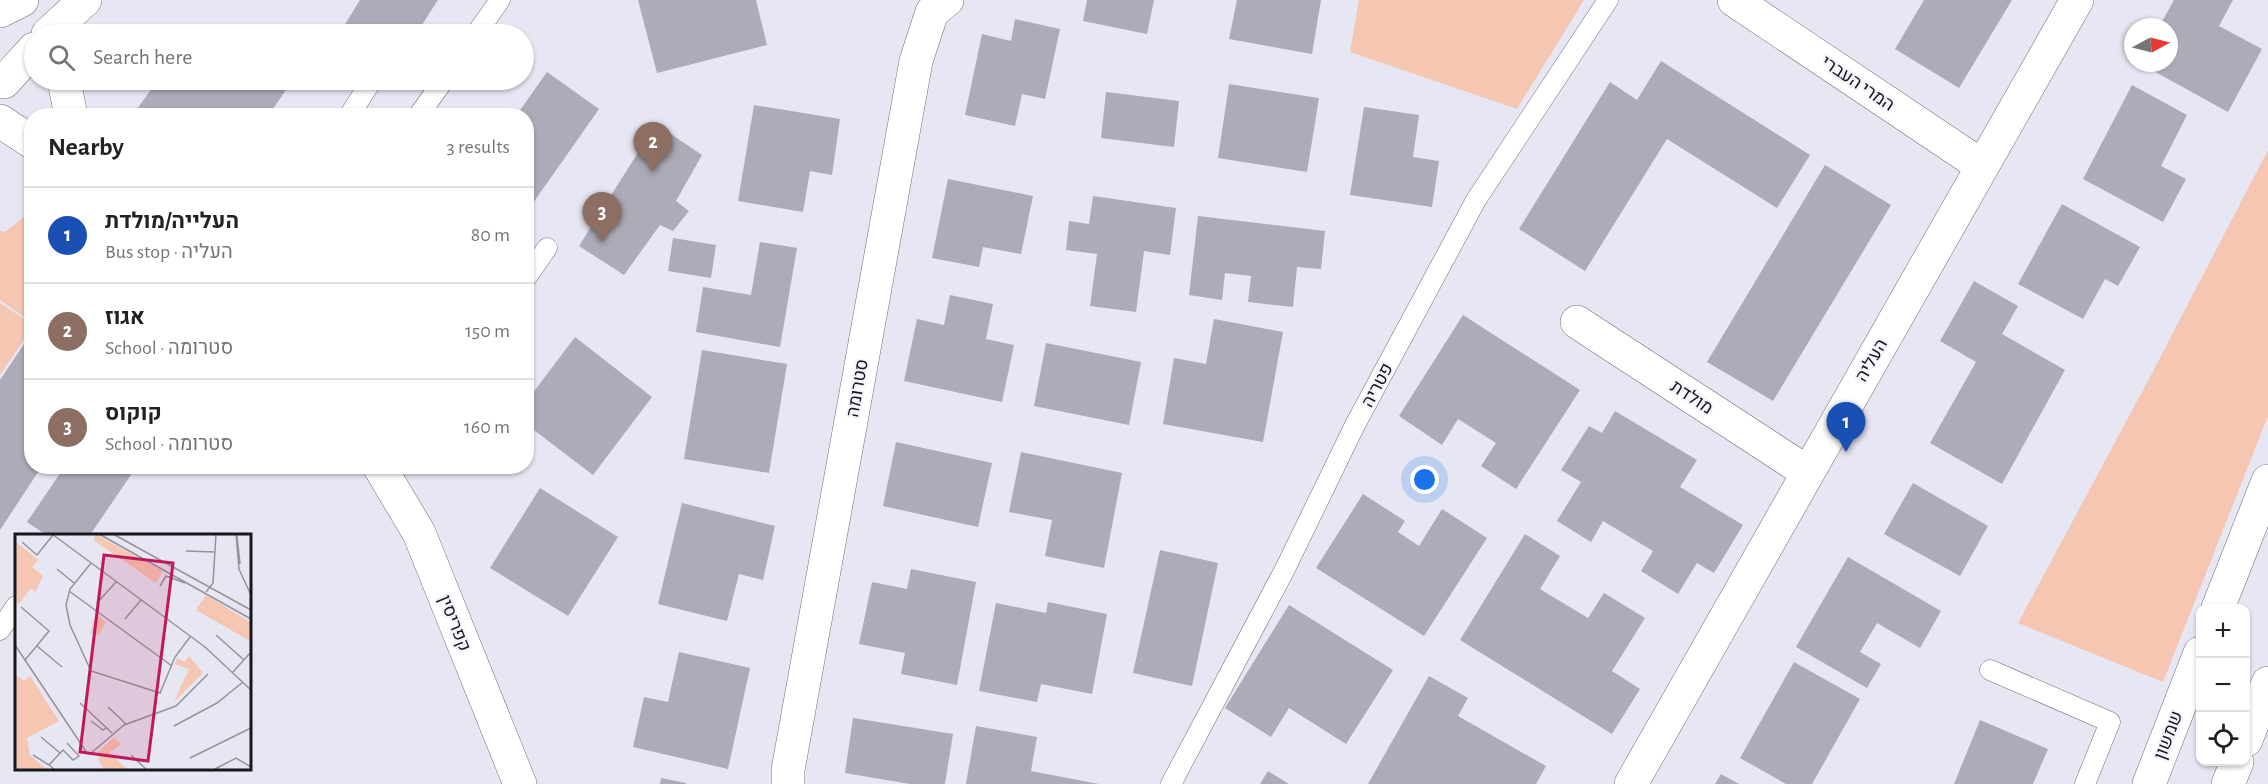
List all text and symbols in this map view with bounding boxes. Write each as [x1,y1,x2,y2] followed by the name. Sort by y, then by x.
[2124,18,2178,72] north arrow
[24,24,534,90] search box
[45,41,78,74] icon: search
[93,46,192,68] text: Search here
[1818,53,1897,115] street label: המרי העברי
[634,122,672,172] pin: 2
[48,134,124,160] text: Nearby
[446,137,510,157] text: 3 results
[582,192,622,242] pin: 3
[105,210,239,232] text: העלייה/מולדת
[64,225,71,245] text: 1
[471,225,510,245] text: 80 m
[105,242,233,262] text: Bus stop · העליה
[105,306,145,328] text: אגוז
[63,321,72,341] text: 2
[465,321,510,341] text: 150 m
[1853,336,1891,385] street label: העליה
[105,338,233,358] text: School · סטרומה
[844,358,872,419] street label: סטרומה
[1359,360,1397,411] street label: פטריה
[1667,378,1716,418] street label: מולדת
[105,402,162,424] text: קוקוס
[1826,402,1866,452] pin: 1
[63,417,72,437] text: 3
[464,417,510,437] text: 160 m
[105,434,233,454] text: School · סטרומה
[1410,465,1439,494] your location
[15,534,250,769] inset map
[435,593,473,654] street label: קפריסין
[2196,604,2250,766] map controls
[2196,604,2250,658] button: +
[2196,658,2250,712] button: −
[2151,709,2186,762] street label: שמשון
[2196,712,2250,766] button: locate

